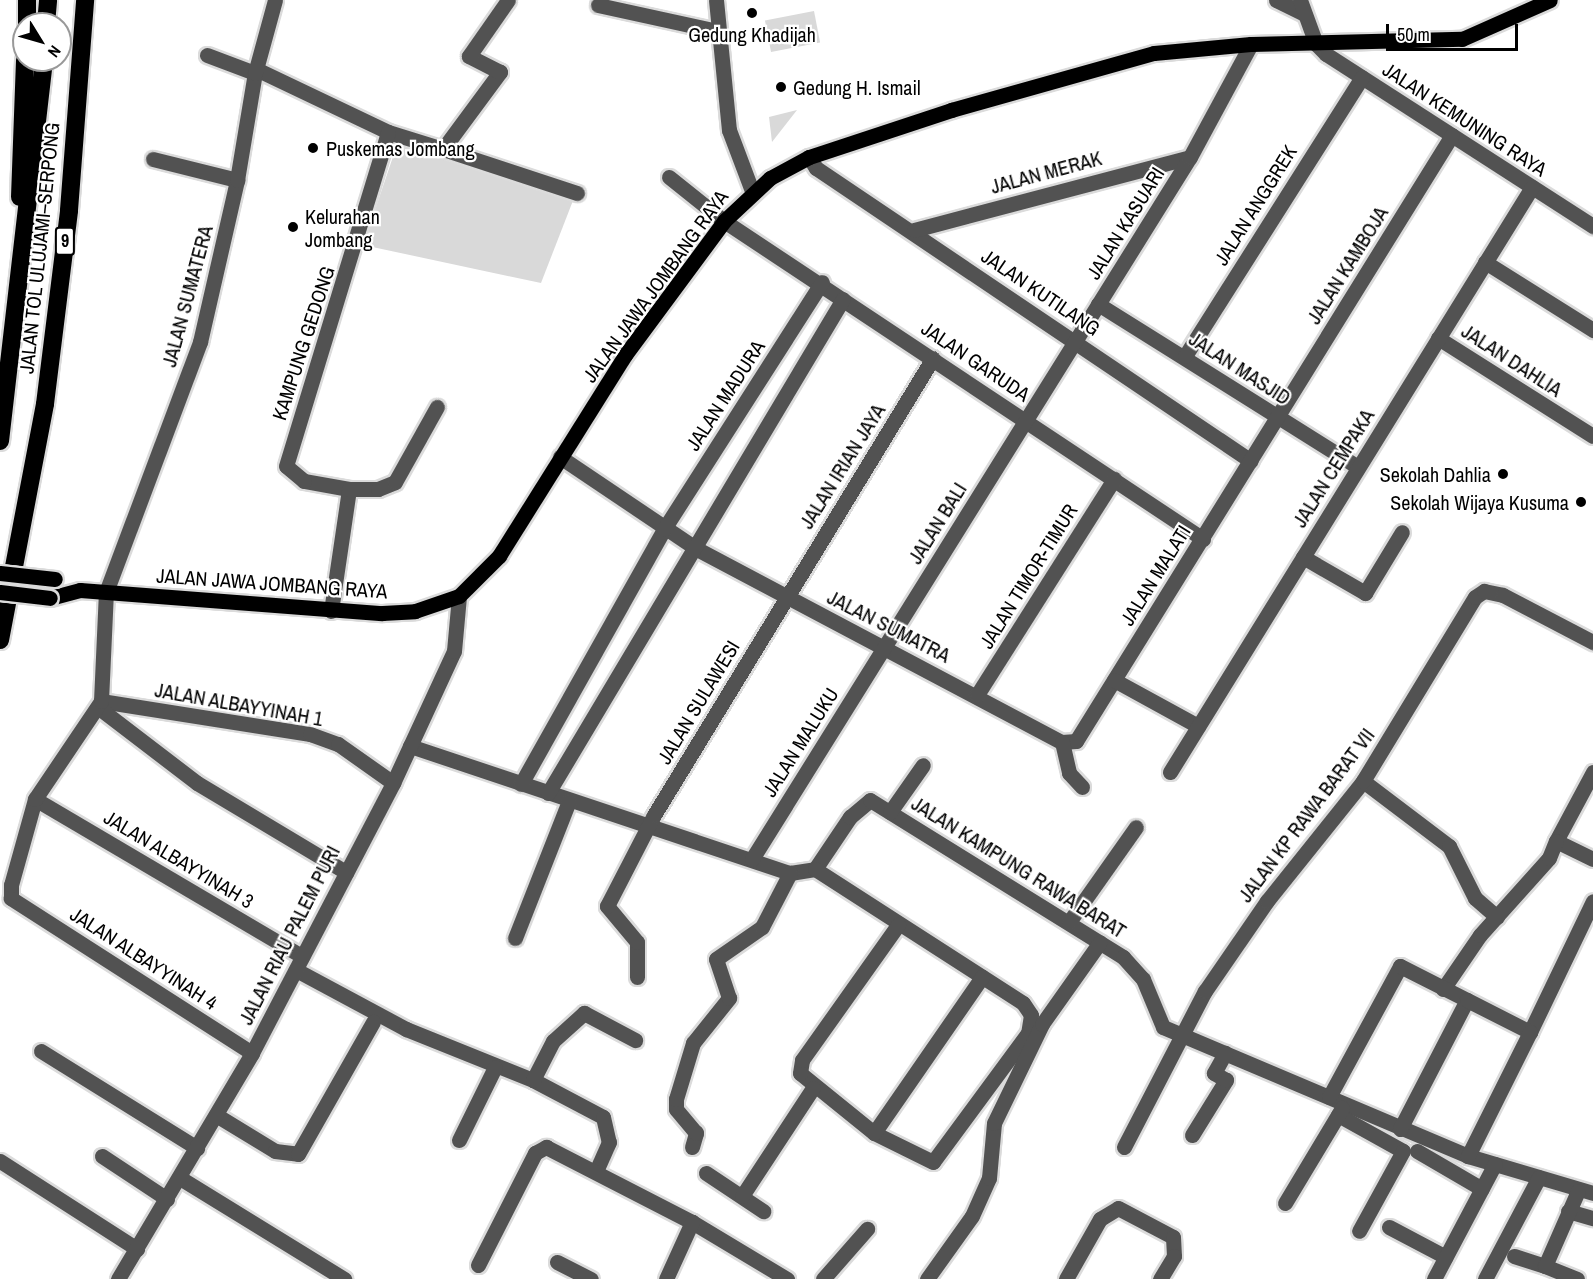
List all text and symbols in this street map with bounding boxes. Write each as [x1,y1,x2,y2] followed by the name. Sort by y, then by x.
[745,6,759,20] marker: Gedung Khadijah
[12,12,72,72] north arrow
[1389,12,1521,50] scale bar
[688,22,816,46] place label: Gedung Khadijah
[1397,22,1430,47] text: 50 m
[43,41,66,62] text: N
[1378,57,1552,181] street label: JALAN KEMUNING RAYA
[793,75,921,99] place label: Gedung H. Ismail
[774,80,788,94] marker: Gedung H. Ismail
[14,121,64,375] street label: JALAN TOL ULUJAMI–SERPONG
[326,136,475,160] place label: Puskemas Jombang
[304,139,322,157] marker: Puskemas Jombang
[1208,140,1302,270] street label: JALAN ANGGREK
[988,146,1104,198] street label: JALAN MERAK
[1081,163,1169,283] street label: JALAN KASUARI
[577,185,733,387] street label: JALAN JAWA JOMBANG RAYA
[1301,202,1393,328] street label: JALAN KAMBOJA
[305,204,380,251] place label: Kelurahan Jombang
[286,220,300,234] marker: Kelurahan Jombang
[157,223,217,369] street label: JALAN SUMATERA
[54,226,76,256] road number: 9
[977,244,1105,340] street label: JALAN KUTILANG
[267,263,339,423] street label: KAMPUNG GEDONG
[917,316,1035,406] street label: JALAN GARUDA
[1457,319,1567,401] street label: JALAN DAHLIA
[1185,326,1295,410] street label: JALAN MASJID
[680,335,770,455] street label: JALAN MADURA
[794,399,890,533] street label: JALAN IRIAN JAYA
[1287,405,1379,531] street label: JALAN CEMPAKA
[1380,462,1491,486] place label: Sekolah Dahlia
[1496,467,1510,481] marker: Sekolah Dahlia
[903,478,971,568] street label: JALAN BALI
[1390,490,1569,514] place label: Sekolah Wijaya Kusuma
[1574,495,1588,509] marker: Sekolah Wijaya Kusuma
[974,499,1082,653] street label: JALAN TIMOR-TIMUR
[1115,520,1195,630] street label: JALAN MALATI
[155,563,389,603] street label: JALAN JAWA JOMBANG RAYA
[824,585,954,667] street label: JALAN SUMATRA
[652,636,744,768] street label: JALAN SULAWESI
[153,677,325,731] street label: JALAN ALBAYYINAH 1
[757,683,843,801] street label: JALAN MALUKU
[1232,723,1380,907] street label: JALAN KP RAWA BARAT VII
[907,791,1131,943] street label: JALAN KAMPUNG RAWA BARAT
[99,805,259,913] street label: JALAN ALBAYYINAH 3
[233,842,345,1028] street label: JALAN RIAU PALEM PURI
[66,901,222,1015] street label: JALAN ALBAYYINAH 4

